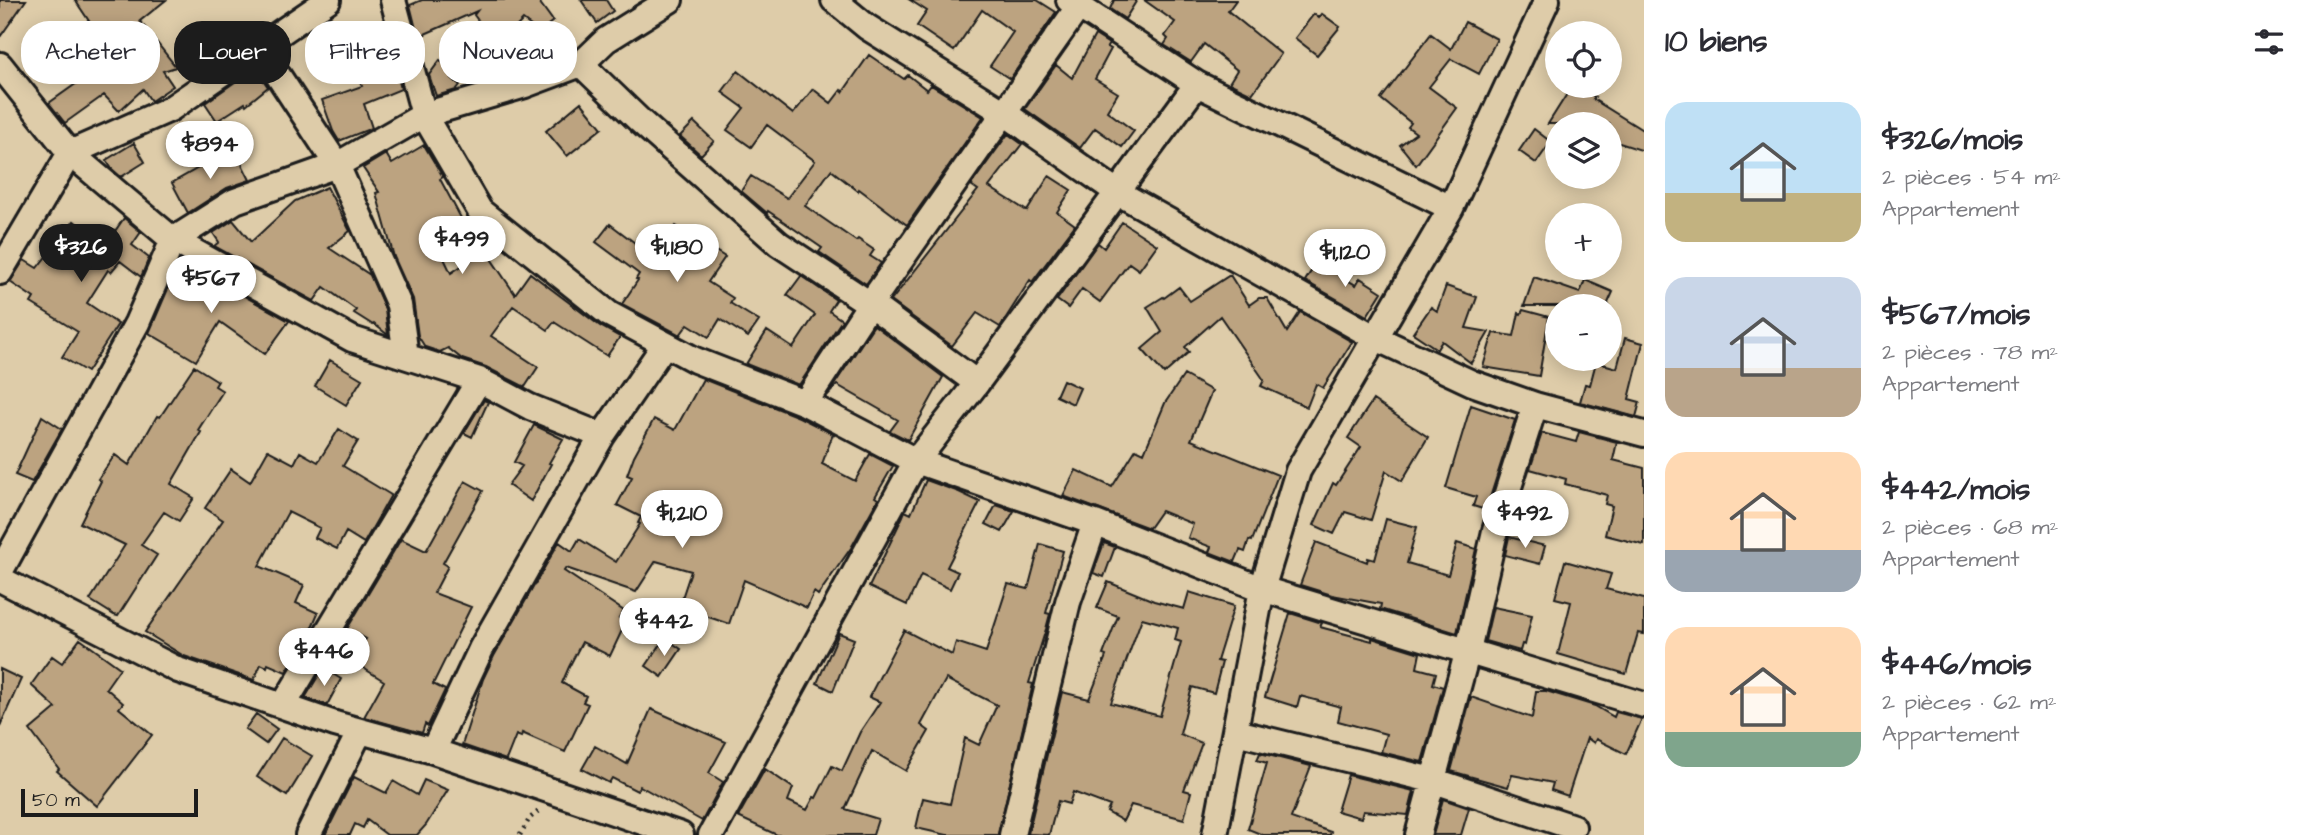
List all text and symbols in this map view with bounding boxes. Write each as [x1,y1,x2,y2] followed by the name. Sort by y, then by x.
[21,21,160,84] chip: Acheter
[174,21,291,84] chip: Louer
[305,21,425,84] chip: Filtres
[439,21,577,84] chip: Nouveau
[1545,21,1622,371] map controls
[1545,21,1622,98] button: locate
[1665,21,1767,63] text: 10 biens
[2250,23,2288,61] icon: filters
[1545,112,1622,189] button: layers
[1882,119,2023,161] text: $326/mois
[169,122,251,181] pin: $894
[182,128,238,160] text: $894
[1721,130,1805,214] icon: home
[1882,161,2061,193] text: 2 pièces · 54 m²
[1882,193,2020,225] text: Appartement
[1545,203,1622,280] button: +
[421,216,503,276] pin: $499
[435,223,489,255] text: $499
[40,224,122,284] pin: $326
[620,224,734,284] pin: $1,180
[1288,230,1402,289] pin: $1,120
[55,231,107,263] text: $326
[651,231,703,263] text: $1,180
[1320,236,1370,268] text: $1,120
[170,256,252,315] pin: $567
[182,262,240,294] text: $567
[1545,294,1622,371] button: −
[1882,294,2031,336] text: $567/mois
[1721,305,1805,389] icon: home
[1882,336,2058,368] text: 2 pièces · 78 m²
[1882,368,2020,400] text: Appartement
[1882,469,2030,511] text: $442/mois
[1721,480,1805,564] icon: home
[625,490,739,550] pin: $1,210
[1484,490,1566,550] pin: $492
[657,497,707,529] text: $1,210
[1498,497,1552,529] text: $492
[1882,511,2058,543] text: 2 pièces · 68 m²
[1882,543,2020,575] text: Appartement
[623,598,705,658] pin: $442
[635,605,693,637] text: $442
[283,628,365,688] pin: $446
[295,635,353,667] text: $446
[1882,644,2032,686] text: $446/mois
[1721,655,1805,739] icon: home
[1882,686,2057,718] text: 2 pièces · 62 m²
[1882,718,2020,750] text: Appartement
[21,786,198,818] scale bar
[32,787,80,814] text: 50 m

